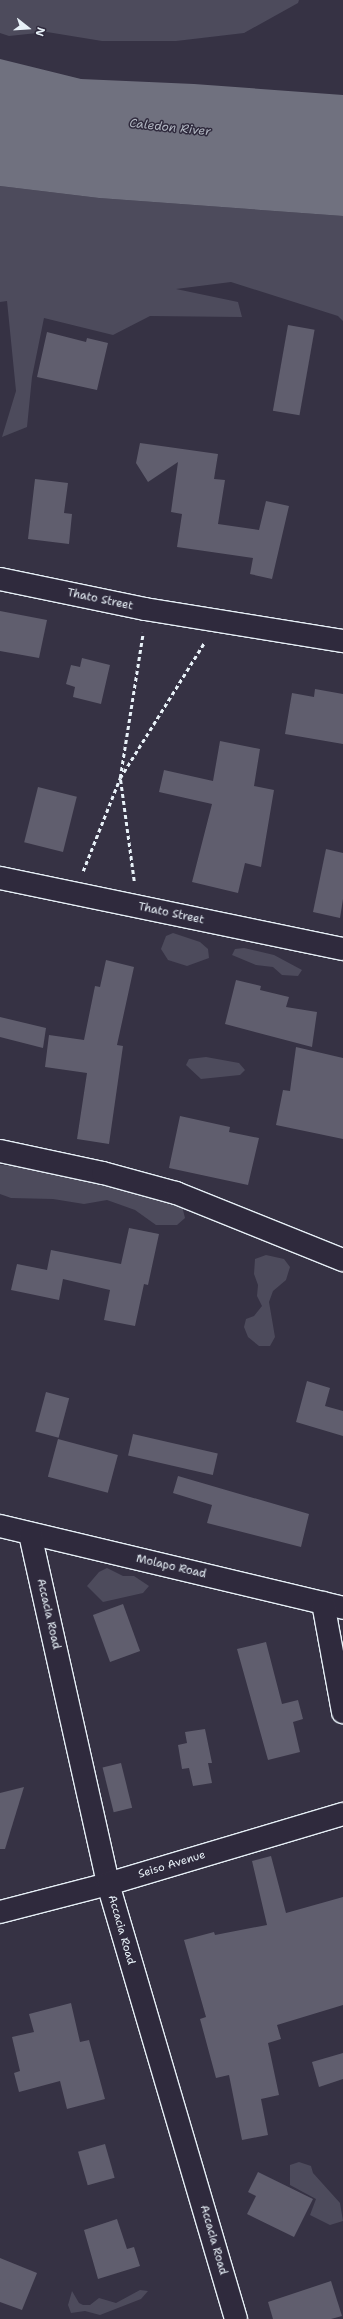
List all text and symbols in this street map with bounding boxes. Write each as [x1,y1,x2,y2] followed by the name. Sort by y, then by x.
[8,8,48,48] north arrow
[32,25,48,38] text: N
[129,117,211,139] water label: Caledon River
[66,587,134,613] street label: Thato Street
[137,901,205,927] street label: Thato Street
[135,1553,207,1581] street label: Molapo Road
[33,1578,63,1650] street label: Accacia Road
[137,1849,207,1881] street label: Seiso Avenue
[105,1894,137,1966] street label: Accacia Road
[197,2204,229,2276] street label: Accacia Road

